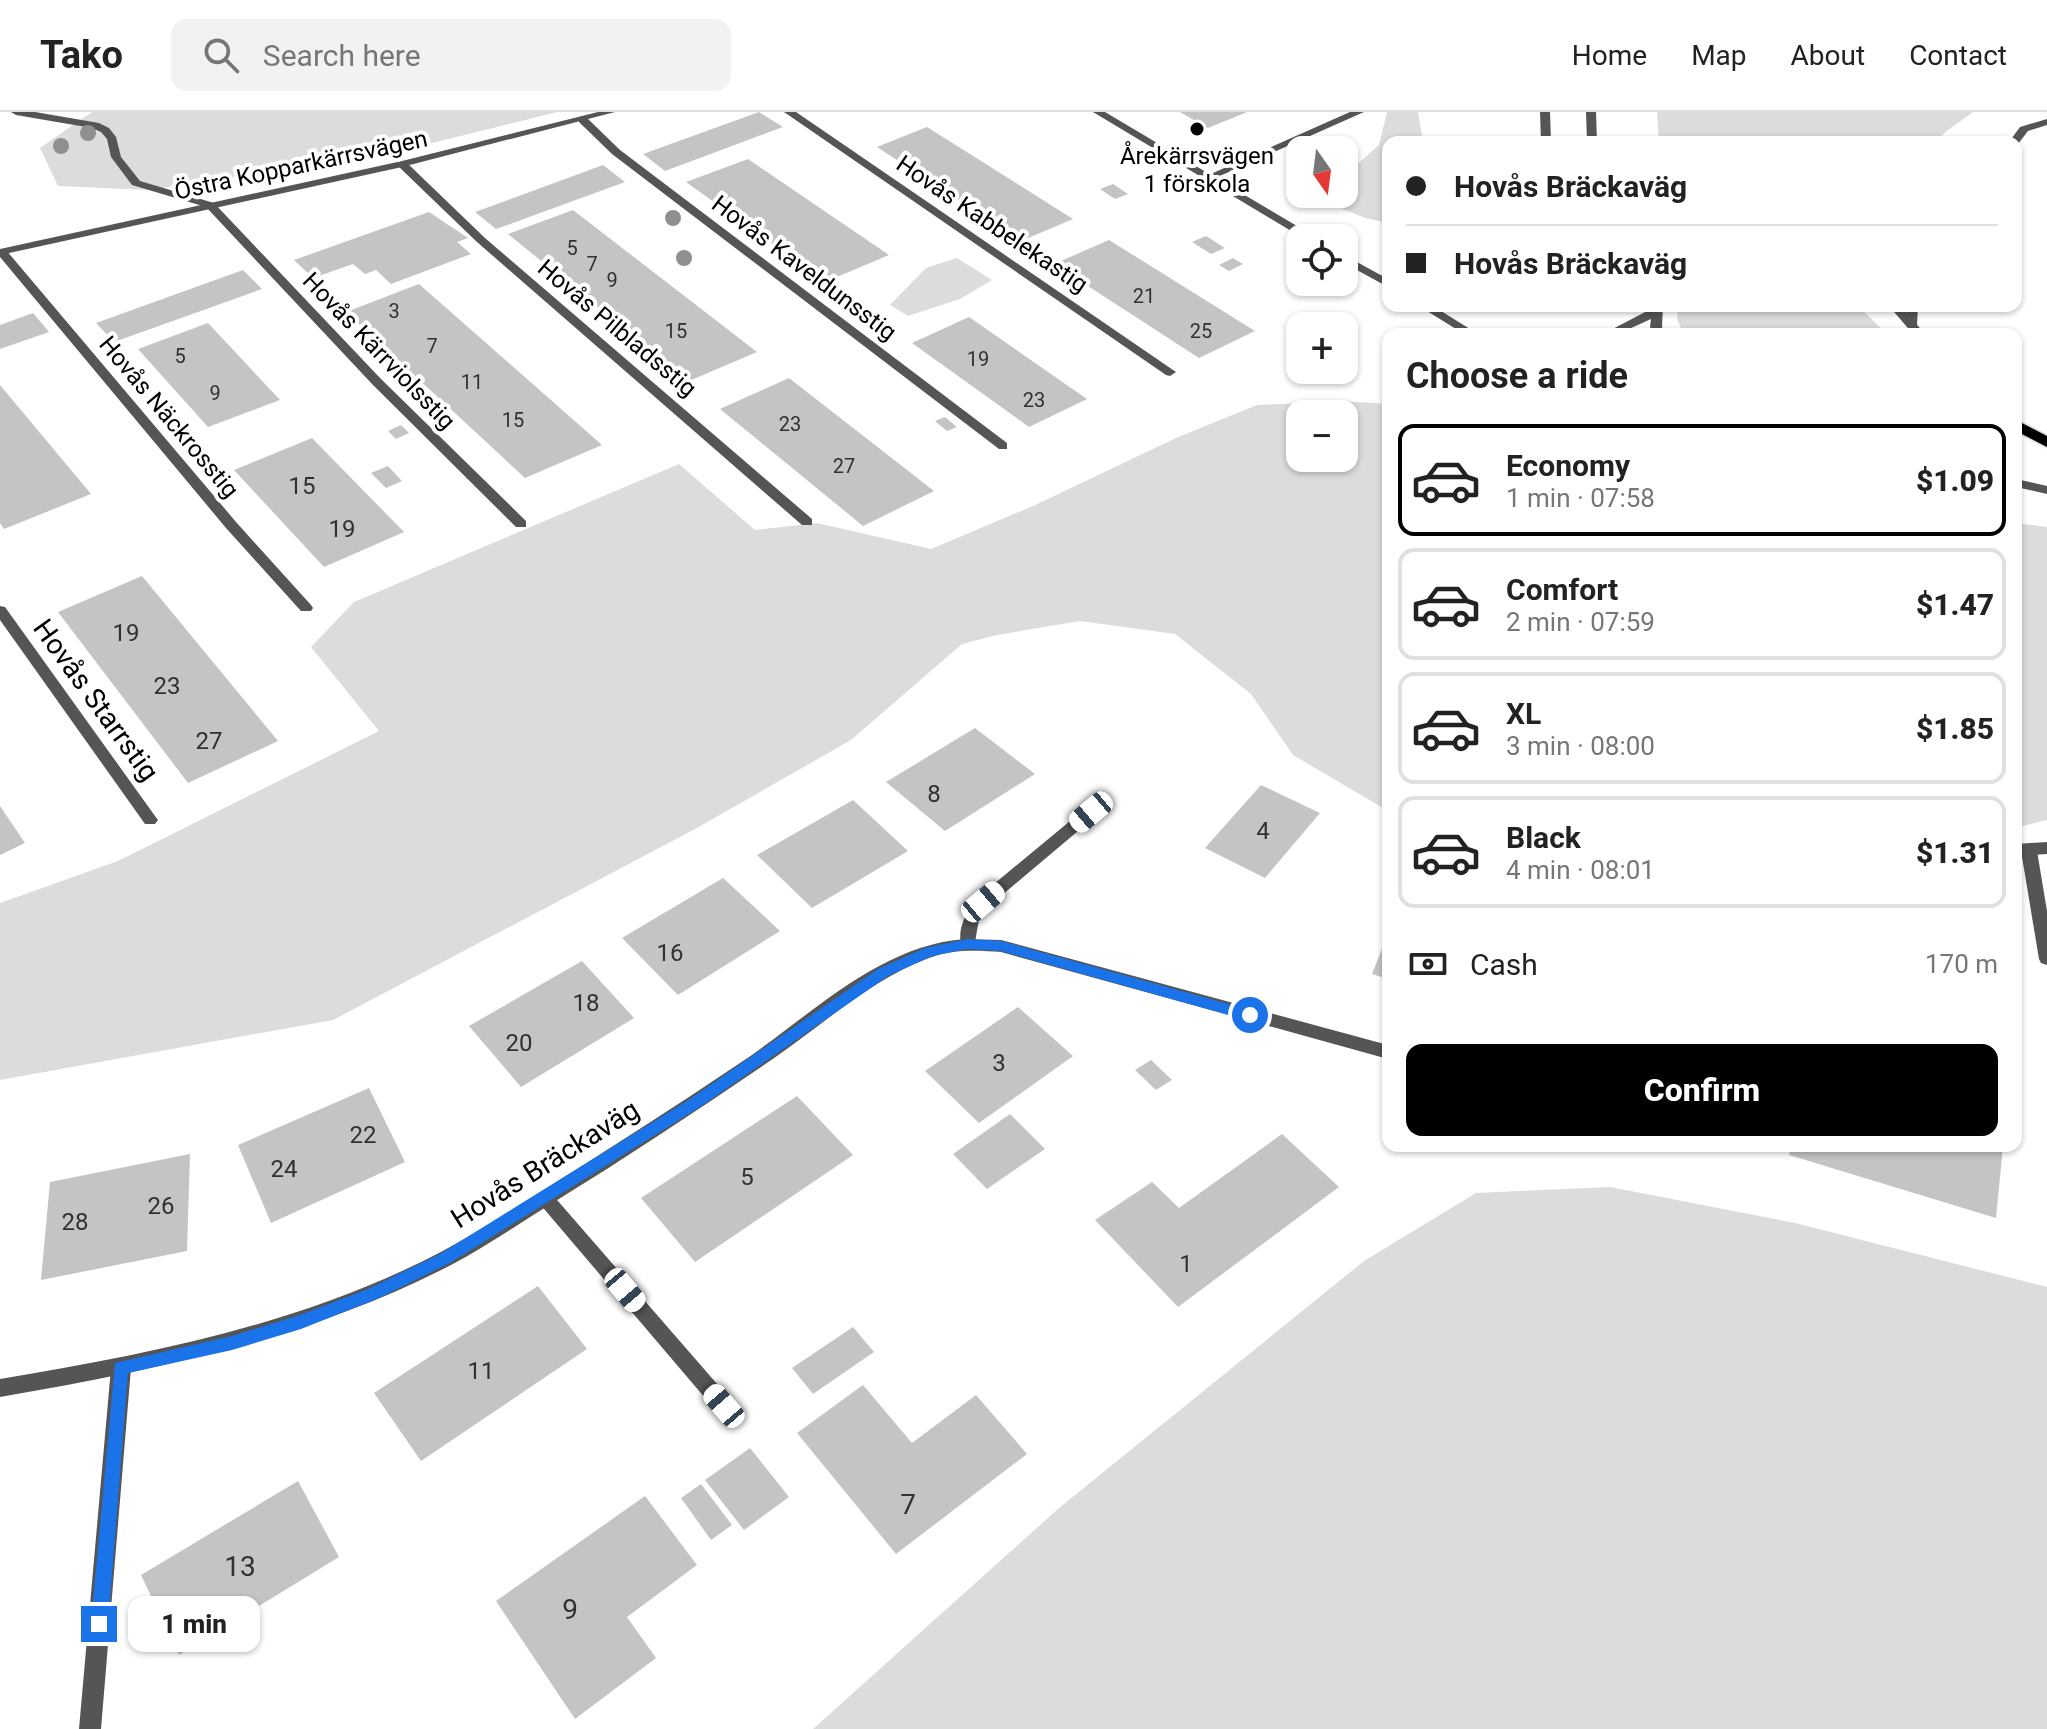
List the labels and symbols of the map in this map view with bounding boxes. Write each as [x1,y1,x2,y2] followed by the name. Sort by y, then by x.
[1188,120,1206,138] marker: Årekärrsvägen 1 förskola
[172,125,430,205] street label: Östra Kopparkärrsvägen
[1286,136,1358,208] north arrow
[1120,141,1274,198] place label: Årekärrsvägen 1 förskola
[891,150,1093,298] street label: Hovås Kabbelekastig
[706,190,902,346] street label: Hovås Kaveldunsstig
[566,236,578,260] house number: 5
[586,252,598,276] house number: 7
[532,254,702,402] street label: Hovås Pilbladsstig
[297,267,461,435] street label: Hovås Kärrviolsstig
[606,268,618,292] house number: 9
[1133,284,1155,308] house number: 21
[388,299,400,323] house number: 3
[665,319,687,343] house number: 15
[1190,319,1212,343] house number: 25
[93,331,245,503] street label: Hovås Näckrosstig
[426,334,438,358] house number: 7
[174,344,186,368] house number: 5
[967,347,989,371] house number: 19
[461,370,483,394] house number: 11
[209,381,221,405] house number: 9
[1023,388,1045,412] house number: 23
[502,408,524,432] house number: 15
[779,412,801,436] house number: 23
[833,454,855,478] house number: 27
[289,472,315,500] house number: 15
[329,515,355,543] house number: 19
[26,613,166,787] street label: Hovås Starrstig
[113,619,139,647] house number: 19
[154,672,180,700] house number: 23
[196,727,222,755] house number: 27
[927,780,941,808] house number: 8
[1065,787,1117,837] car
[1256,817,1270,845] house number: 4
[957,877,1009,927] car
[657,939,683,967] house number: 16
[573,989,599,1017] house number: 18
[1232,997,1268,1033] route start
[506,1029,532,1057] house number: 20
[992,1049,1006,1077] house number: 3
[445,1093,645,1235] street label: Hovås Bräckaväg
[350,1121,376,1149] house number: 22
[271,1155,297,1183] house number: 24
[740,1163,754,1191] house number: 5
[148,1192,174,1220] house number: 26
[62,1208,88,1236] house number: 28
[1179,1250,1193,1278] house number: 1
[600,1264,650,1316] car
[468,1357,494,1385] house number: 11
[699,1380,749,1432] car
[900,1488,916,1521] house number: 7
[224,1550,256,1583] house number: 13
[562,1593,578,1626] house number: 9
[127,1596,259,1652] callout: 1 min
[81,1606,117,1642] route end

